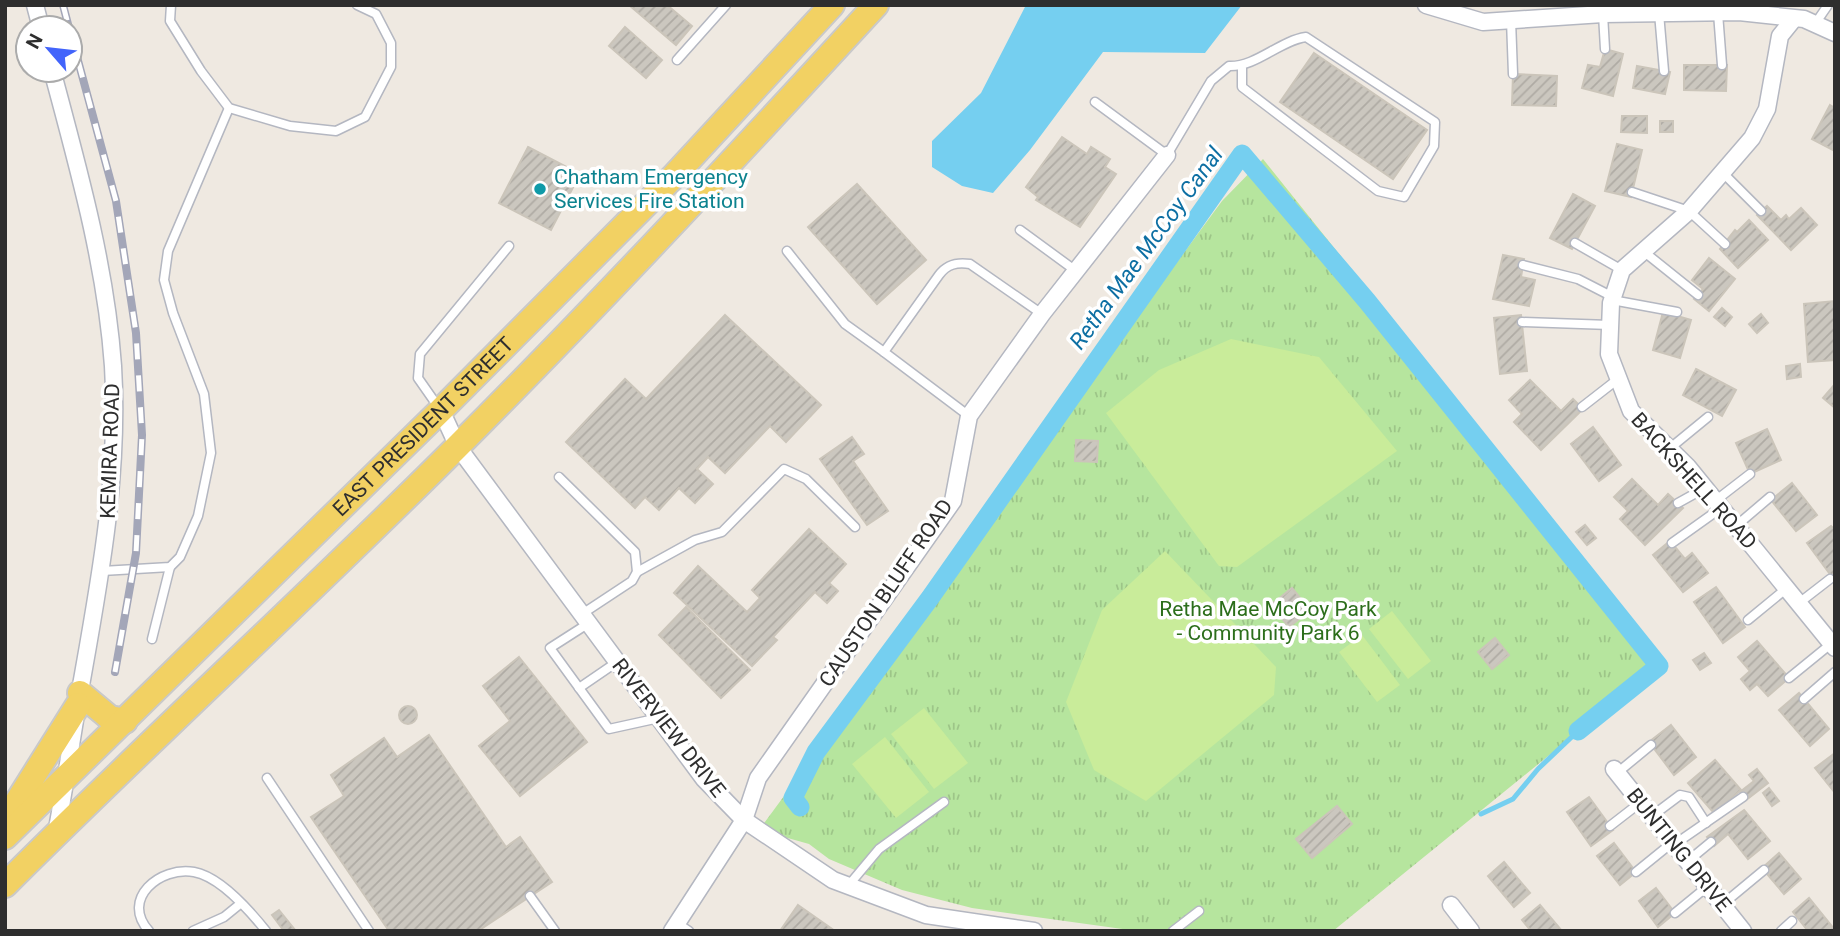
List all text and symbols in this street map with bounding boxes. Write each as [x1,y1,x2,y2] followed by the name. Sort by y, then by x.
[14,14,84,84] north arrow
[21,30,48,53] text: N
[1064,142,1229,355] water label: Retha Mae McCoy Canal
[554,165,748,213] place label: Chatham Emergency Services Fire Station
[532,181,548,197] marker: Chatham Emergency Services Fire Station
[328,332,519,521] street label: EAST PRESIDENT STREET
[96,383,124,519] street label: KEMIRA ROAD
[1626,408,1762,554] street label: BACKSHELL ROAD
[814,495,958,691] street label: CAUSTON BLUFF ROAD
[1159,597,1377,645] park label: Retha Mae McCoy Park - Community Park 6
[607,654,731,802] street label: RIVERVIEW DRIVE
[1622,783,1736,917] street label: BUNTING DRIVE

